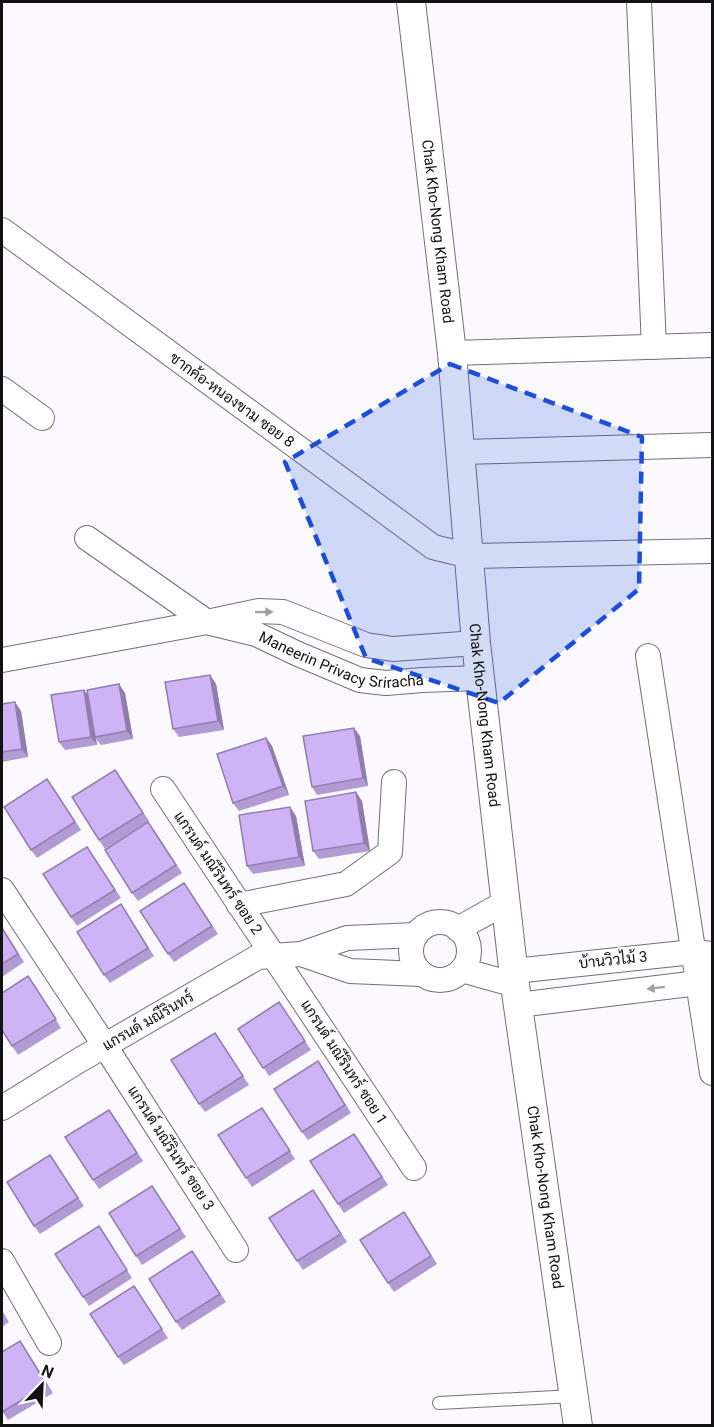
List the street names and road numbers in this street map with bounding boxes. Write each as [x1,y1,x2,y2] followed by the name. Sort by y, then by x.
[418,139,457,324] street label: Chak Kho-Nong Kham Road
[166,348,298,451] street label: ชากค้อ-หนองขาม ซอย 8
[465,623,504,808] street label: Chak Kho-Nong Kham Road
[256,628,425,692] street label: Maneerin Privacy Sriracha
[170,807,267,938] street label: แกรนด์ มณีรินทร์ ซอย 2
[578,946,648,973] street label: บ้านวิวไม้ 3
[99,987,197,1054] street label: แกรนด์ มณีรินทร์
[297,996,392,1128] street label: แกรนด์ มณีรินทร์ ซอย 1
[124,1082,219,1214] street label: แกรนด์ มณีรินทร์ ซอย 3
[523,1104,567,1290] street label: Chak Kho-Nong Kham Road

